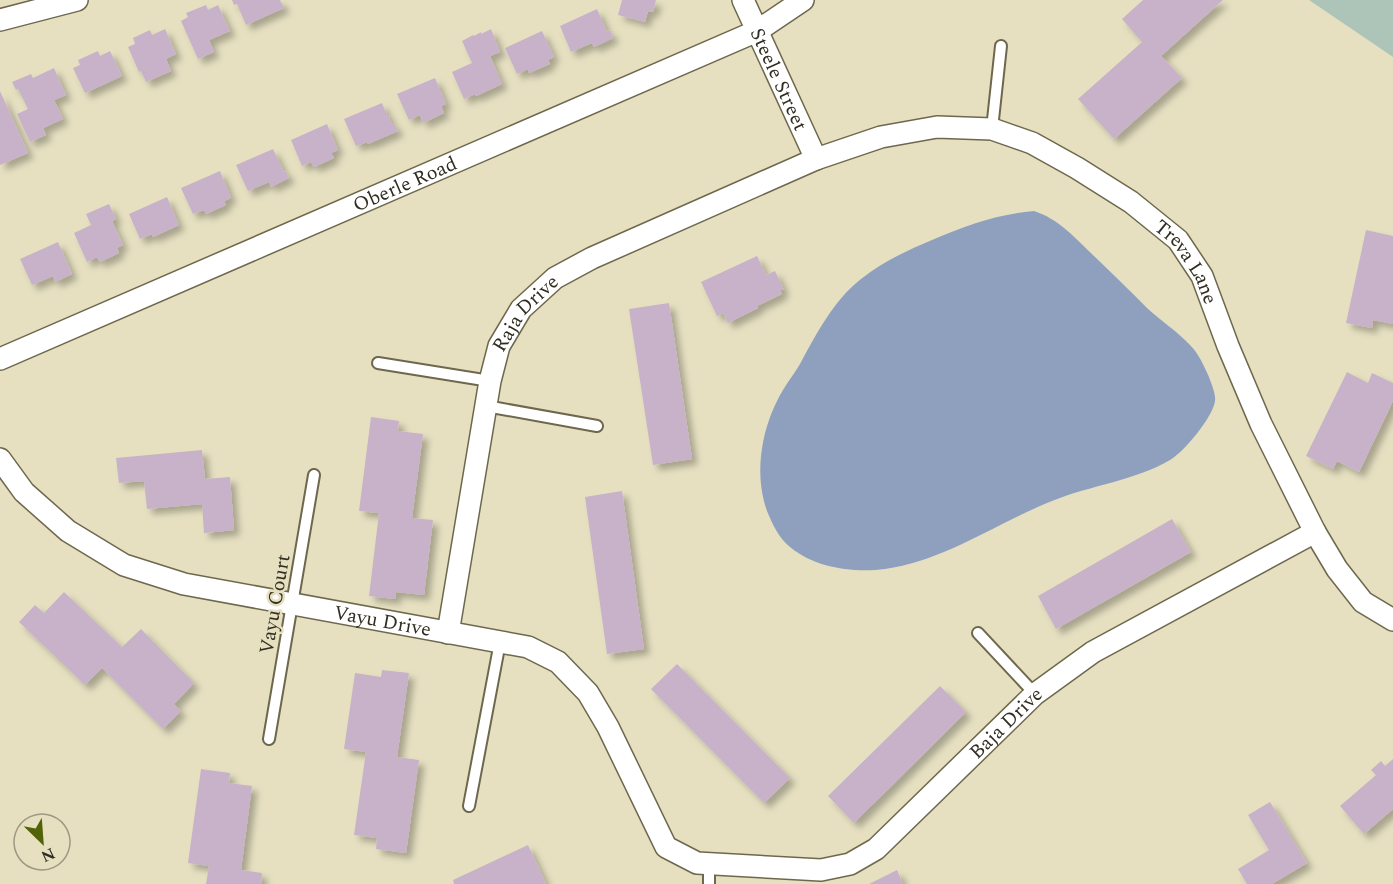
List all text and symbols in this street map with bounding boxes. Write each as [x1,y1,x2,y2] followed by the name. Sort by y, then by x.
[742,23,815,136] street label: Steele Street
[348,149,462,220] street label: Oberle Road
[1147,212,1225,309] street label: Treva Lane
[485,268,566,358] street label: Raja Drive
[251,552,299,656] street label: Vayu Court
[331,598,434,645] street label: Vayu Drive
[963,679,1049,767] street label: Baja Drive
[12,812,72,872] north arrow
[37,841,59,868] text: N

